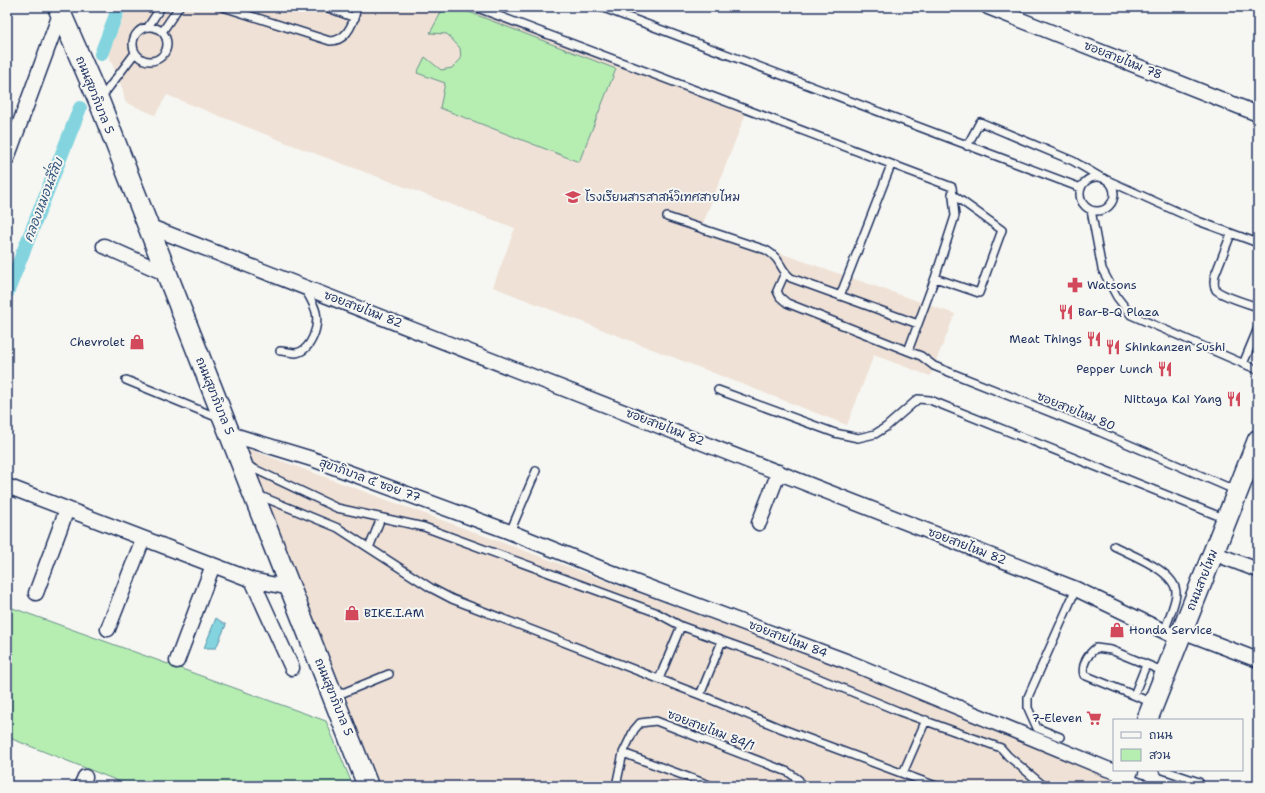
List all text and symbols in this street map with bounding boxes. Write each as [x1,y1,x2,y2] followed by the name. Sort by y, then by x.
[1081,37,1165,83] street label: ซอยสายไหม 78
[71,54,118,137] street label: ถนนสุขาภิบาล 5
[16,153,67,244] water label: คลองหมอนสี่สิบ
[564,188,582,206] school or university icon: โรงเรียนสารสาสน์วิเทศสายไหม
[585,189,740,205] place label: โรงเรียนสารสาสน์วิเทศสายไหม
[1066,276,1084,294] pharmacy icon: Watsons
[1087,277,1137,293] place label: Watsons
[321,287,405,331] street label: ซอยสายไหม 82
[1057,303,1075,321] restaurant icon: Bar-B-Q Plaza
[1078,304,1159,320] place label: Bar-B-Q Plaza
[1085,330,1103,348] restaurant icon: Meat Things
[1009,331,1082,347] place label: Meat Things
[128,333,146,351] shop icon: Chevrolet
[70,334,125,350] place label: Chevrolet
[1104,338,1122,356] restaurant icon: Shinkanzen Sushi
[1125,339,1225,355] place label: Shinkanzen Sushi
[191,355,238,438] street label: ถนนสุขาภิบาล 5
[1156,360,1174,378] restaurant icon: Pepper Lunch
[1076,361,1153,377] place label: Pepper Lunch
[1034,388,1118,434] street label: ซอยสายไหม 80
[1225,390,1243,408] restaurant icon: Nittaya Kai Yang
[1124,391,1222,407] place label: Nittaya Kai Yang
[623,405,707,449] street label: ซอยสายไหม 82
[317,454,423,507] street label: สุขาภิบาล ๕ ซอย 77
[925,524,1009,568] street label: ซอยสายไหม 82
[1182,547,1222,613] street label: ถนนสายไหม
[343,604,361,622] shop icon: BIKE.I.AM
[364,605,425,621] place label: BIKE.I.AM
[746,617,830,661] street label: ซอยสายไหม 84
[1108,621,1126,639] shop icon: Honda Service
[1129,622,1213,638] place label: Honda Service
[310,656,357,739] street label: ถนนสุขาภิบาล 5
[665,706,757,754] street label: ซอยสายไหม 84/1
[1085,709,1103,727] supermarket icon: 7-Eleven
[1031,710,1082,726] place label: 7-Eleven
[1113,719,1243,771] legend
[1149,727,1173,743] text: ถนน
[1149,747,1170,763] text: สวน

